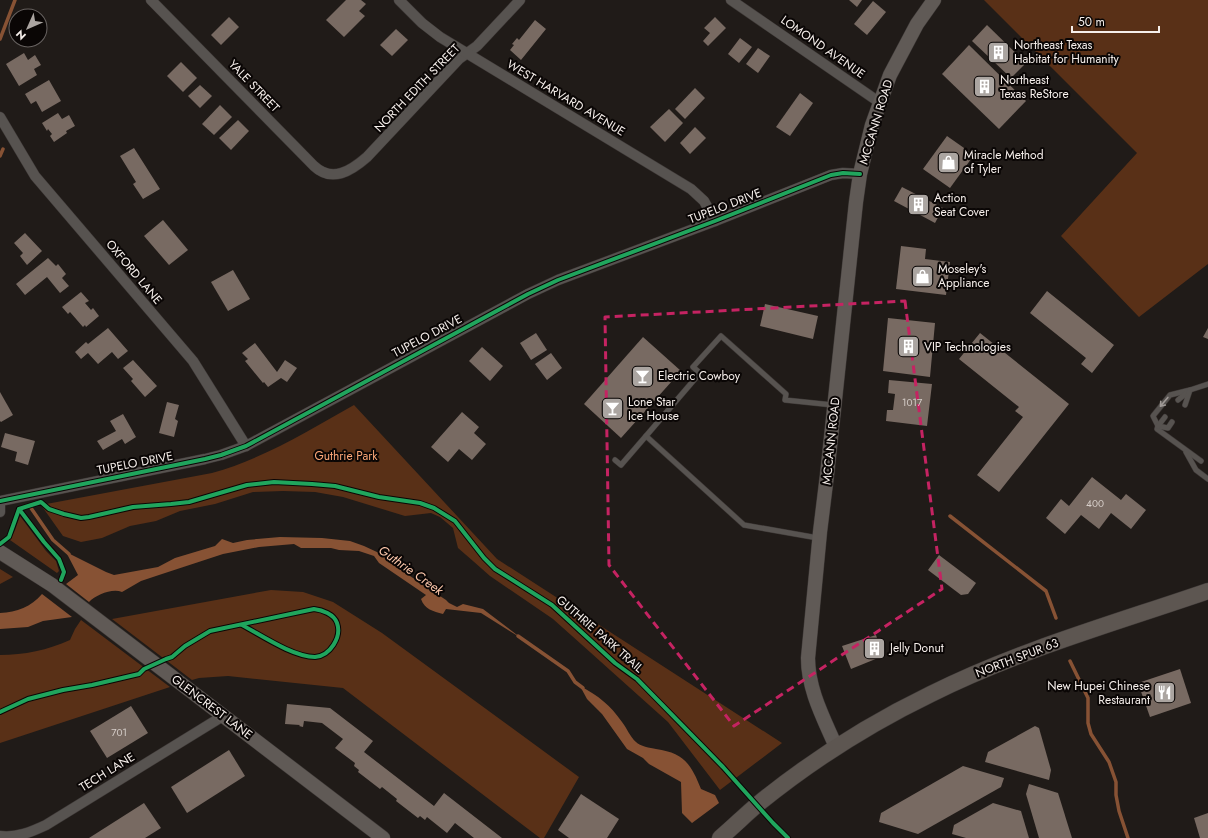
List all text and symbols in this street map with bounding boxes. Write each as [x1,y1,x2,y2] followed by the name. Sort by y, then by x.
[8,8,48,48] north arrow
[1072,8,1159,34] scale bar
[777,11,869,83] street label: LOMOND AVENUE
[1078,13,1105,31] text: 50 m
[12,26,30,44] text: N
[1014,36,1119,68] place label: Northeast Texas Habitat for Humanity
[986,39,1012,65] building icon: Northeast Texas Habitat for Humanity
[370,40,464,136] street label: NORTH EDITH STREET
[503,55,629,141] street label: WEST HARVARD AVENUE
[224,56,284,117] street label: YALE STREET
[1000,71,1069,103] place label: Northeast Texas ReStore
[971,74,997,100] building icon: Northeast Texas ReStore
[855,77,897,167] street label: MCCANN ROAD
[964,146,1043,178] place label: Miracle Method of Tyler
[935,149,961,175] shop icon: Miracle Method of Tyler
[686,184,764,228] street label: TUPELO DRIVE
[934,189,990,221] place label: Action Seat Cover
[906,192,932,218] building icon: Action Seat Cover
[102,236,166,308] street label: OXFORD LANE
[938,260,989,292] place label: Moseley's Appliance
[910,263,936,289] shop icon: Moseley's Appliance
[389,310,465,362] street label: TUPELO DRIVE
[896,334,922,360] building icon: VIP Technologies
[924,338,1011,356] place label: VIP Technologies
[630,363,656,389] bar icon: Electric Cowboy
[658,367,741,385] place label: Electric Cowboy
[628,393,679,425] place label: Lone Star Ice House
[902,395,923,410] house number: 1017
[600,396,626,422] bar icon: Lone Star Ice House
[817,396,845,486] street label: MCCANN ROAD
[1160,397,1169,408] one-way arrow
[96,447,174,479] street label: TUPELO DRIVE
[314,447,378,465] park label: Guthrie Park
[1086,496,1104,511] house number: 400
[375,541,448,600] water label: Guthrie Creek
[553,591,648,677] street label: GUTHRIE PARK TRAIL
[973,634,1062,682] street label: NORTH SPUR 63
[861,635,887,661] building icon: Jelly Donut
[888,639,944,657] place label: Jelly Donut
[168,670,256,744] street label: GLENCREST LANE
[1047,677,1150,709] place label: New Hupei Chinese Restaurant
[1152,680,1178,706] restaurant icon: New Hupei Chinese Restaurant
[111,725,127,740] house number: 701
[76,748,138,796] street label: TECH LANE

